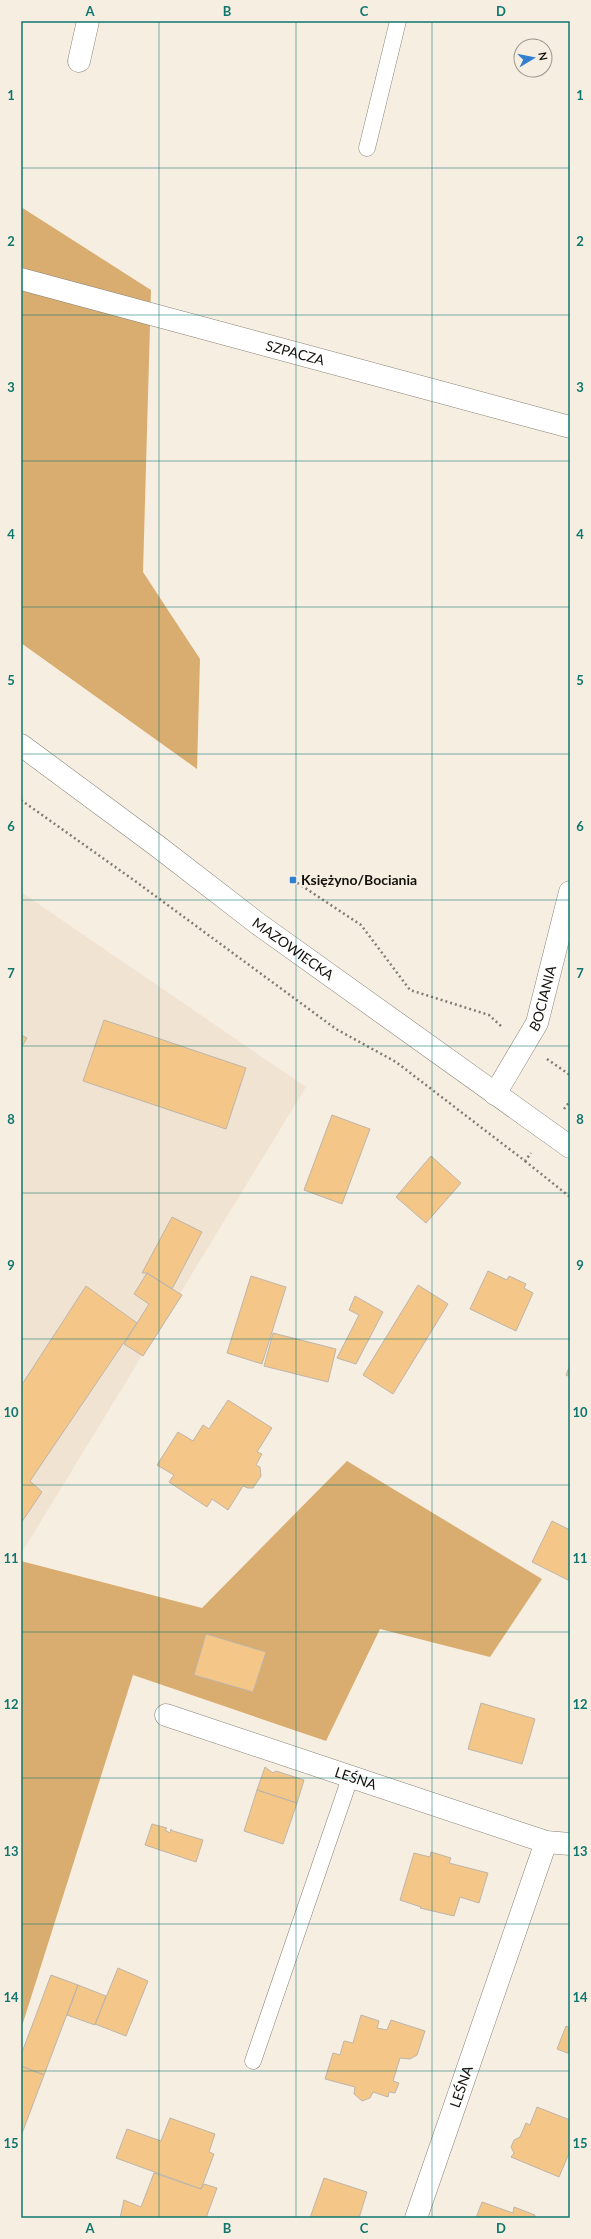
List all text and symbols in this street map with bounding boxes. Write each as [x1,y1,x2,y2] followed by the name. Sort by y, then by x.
[84,3,95,19] text: A
[223,3,232,19] text: B
[360,3,369,19] text: C
[496,3,506,19] text: D
[513,38,553,78] north arrow
[536,51,550,61] text: N
[7,87,15,103] text: 1
[576,87,584,103] text: 1
[7,233,15,249] text: 2
[576,233,584,249] text: 2
[264,336,327,369] street label: SZPACZA
[7,379,15,395] text: 3
[576,379,584,395] text: 3
[7,526,15,542] text: 4
[576,526,584,542] text: 4
[7,672,15,688] text: 5
[576,672,584,688] text: 5
[7,818,15,834] text: 6
[576,818,584,834] text: 6
[301,871,417,888] place label: Księżyno/Bociania
[288,875,298,885] marker: Księżyno/Bociania
[249,914,338,984] street label: MAZOWIECKA
[525,963,559,1034] street label: BOCIANIA
[7,965,15,981] text: 7
[576,965,584,981] text: 7
[7,1111,15,1127] text: 8
[576,1111,584,1127] text: 8
[7,1257,15,1273] text: 9
[576,1257,584,1273] text: 9
[3,1404,19,1420] text: 10
[572,1404,588,1420] text: 10
[3,1550,19,1566] text: 11
[572,1550,588,1566] text: 11
[3,1696,19,1712] text: 12
[572,1696,588,1712] text: 12
[333,1763,379,1793] street label: LEŚNA
[3,1843,19,1859] text: 13
[572,1843,588,1859] text: 13
[3,1989,19,2005] text: 14
[572,1989,588,2005] text: 14
[446,2063,476,2110] street label: LEŚNA
[3,2135,19,2151] text: 15
[572,2135,588,2151] text: 15
[84,2220,95,2236] text: A
[223,2220,232,2236] text: B
[360,2220,369,2236] text: C
[496,2220,506,2236] text: D

